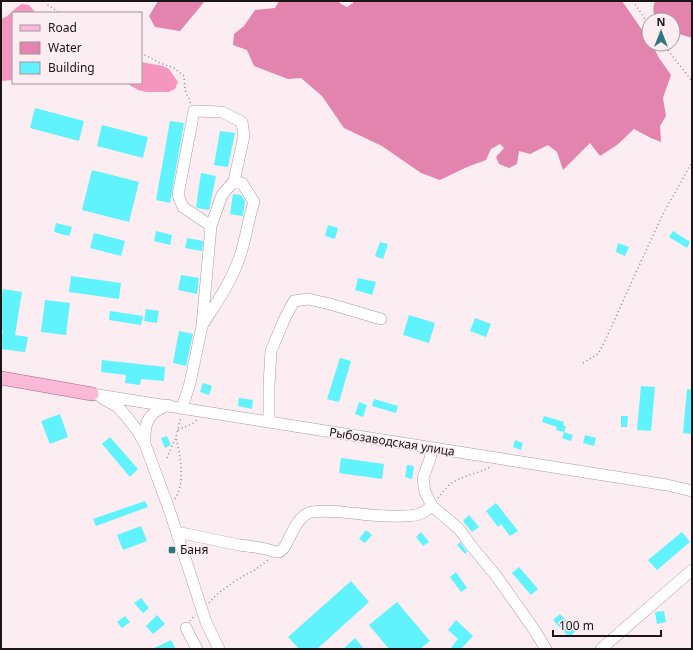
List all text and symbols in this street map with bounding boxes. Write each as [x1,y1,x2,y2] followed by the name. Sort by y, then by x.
[12,12,142,84] legend
[641,12,681,52] north arrow
[657,14,665,29] text: N
[48,19,77,36] text: Road
[48,39,82,56] text: Water
[48,59,95,76] text: Building
[328,423,456,460] street label: Рыбозаводская улица
[180,541,208,558] place label: Баня
[167,545,177,555] marker: Баня
[553,612,661,638] scale bar
[559,617,594,634] text: 100 m

